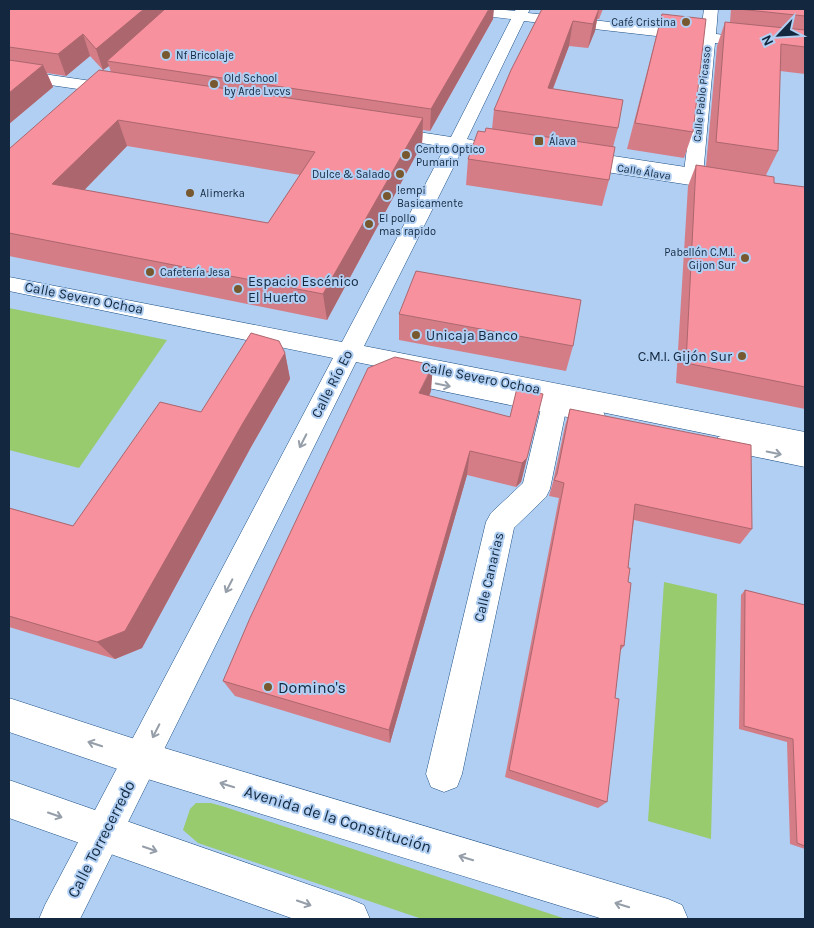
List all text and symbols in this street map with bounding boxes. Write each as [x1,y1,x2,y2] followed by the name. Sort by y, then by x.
[754,10,804,60] north arrow
[611,16,676,29] place label: Café Cristina
[680,16,692,28] marker: Café Cristina
[758,32,777,48] text: N
[691,45,713,143] street label: Calle Pablo Picasso
[160,49,172,61] marker: Nf Bricolaje
[176,49,234,62] place label: Nf Bricolaje
[224,72,291,98] place label: Old School by Arde Lvcvs
[208,78,220,90] marker: Old School by Arde Lvcvs
[549,133,576,148] place label: Álava
[533,135,545,147] marker: Álava
[416,143,484,169] place label: Centro Optico Pumarin
[400,149,412,161] marker: Centro Optico Pumarin
[616,159,672,183] street label: Calle Álava
[312,168,390,181] place label: Dulce & Salado
[394,168,406,180] marker: Dulce & Salado
[397,184,463,210] place label: !emp¡ Basicamente
[184,187,196,199] marker: Alimerka
[200,187,245,200] place label: Alimerka
[381,190,393,202] marker: !emp¡ Basicamente
[379,212,436,238] place label: El pollo mas rapido
[363,218,375,230] marker: El pollo mas rapido
[664,246,735,272] place label: Pabellón C.M.I. Gijon Sur
[739,252,751,264] marker: Pabellón C.M.I. Gijon Sur
[144,266,156,278] marker: Cafetería Jesa
[160,266,230,279] place label: Cafetería Jesa
[248,273,359,306] place label: Espacio Escénico El Huerto
[23,278,145,318] street label: Calle Severo Ochoa
[232,283,244,295] marker: Espacio Escénico El Huerto
[426,327,518,344] place label: Unicaja Banco
[410,329,422,341] marker: Unicaja Banco
[308,347,356,421] street label: Calle Río Eo
[638,348,733,365] place label: C.M.I. Gijón Sur
[736,350,748,362] marker: C.M.I. Gijón Sur
[420,358,542,398] street label: Calle Severo Ochoa
[435,381,451,390] one-way arrow
[298,433,307,448] one-way arrow
[765,449,781,458] one-way arrow
[470,531,508,623] street label: Calle Canarias
[224,578,233,593] one-way arrow
[278,678,346,697] place label: Domino's
[262,681,274,693] marker: Domino's
[150,723,160,738] one-way arrow
[87,738,103,748] one-way arrow
[63,777,139,901] street label: Calle Torrecerredo
[220,779,236,789] one-way arrow
[242,781,434,857] street label: Avenida de la Constitución
[47,811,63,821] one-way arrow
[142,845,158,854] one-way arrow
[459,852,475,862] one-way arrow
[295,899,311,908] one-way arrow
[614,900,630,909] one-way arrow

